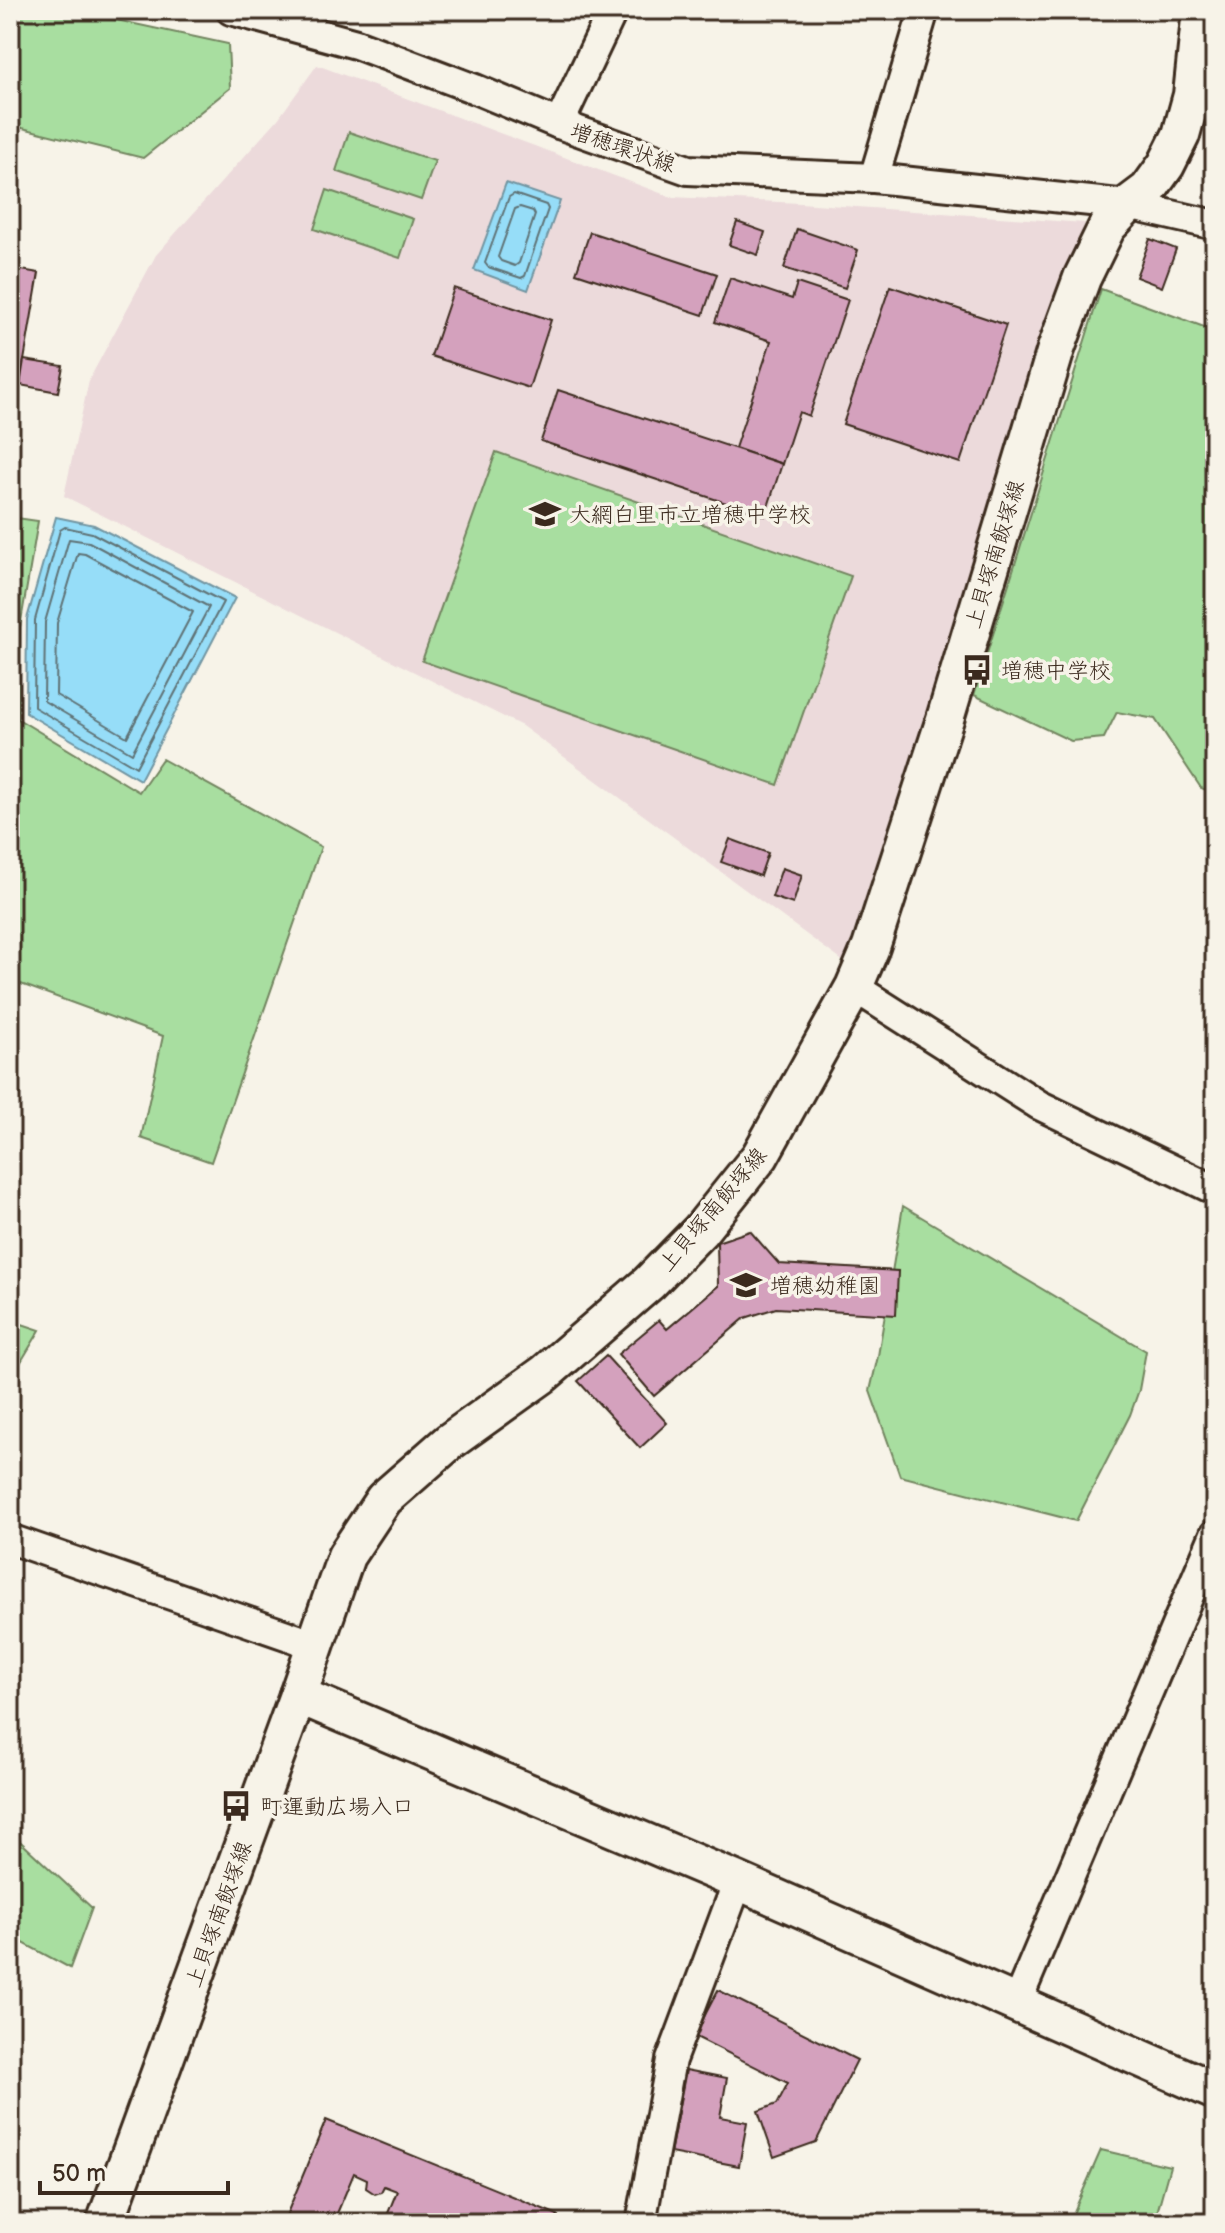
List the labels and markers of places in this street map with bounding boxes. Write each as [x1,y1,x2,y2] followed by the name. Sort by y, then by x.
[528,497,562,531] school or university icon: 大網白里市立増穂中学校
[569,502,811,529] place label: 大網白里市立増穂中学校
[960,653,994,687] bus stop icon: 増穂中学校
[1001,658,1111,685] place label: 増穂中学校
[729,1268,763,1302] school or university icon: 増穂幼稚園
[770,1273,880,1300] place label: 増穂幼稚園
[219,1789,253,1823] bus stop icon: 町運動広場入口
[260,1794,414,1821] place label: 町運動広場入口

